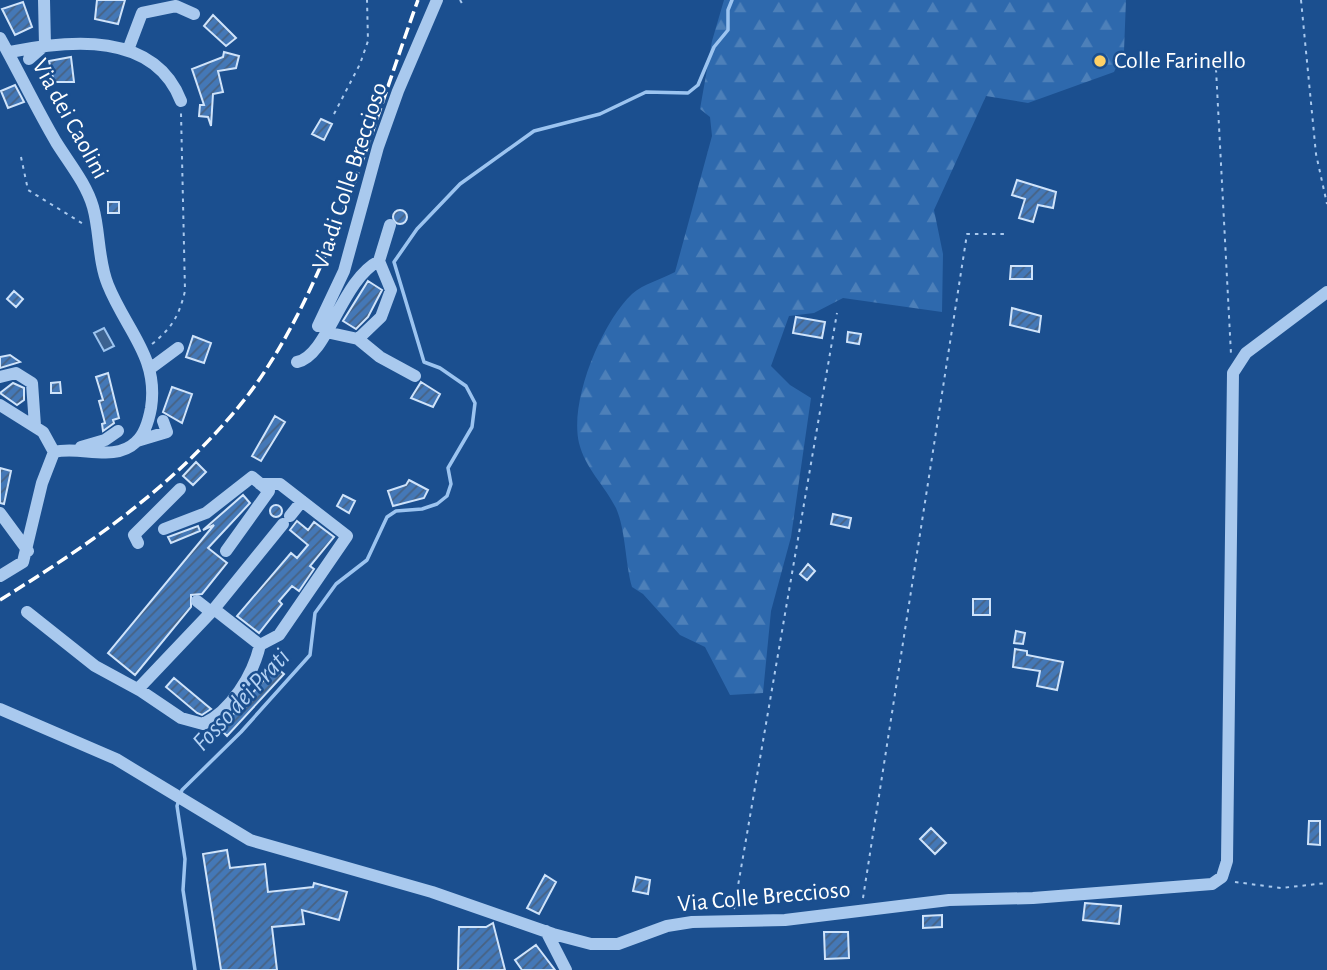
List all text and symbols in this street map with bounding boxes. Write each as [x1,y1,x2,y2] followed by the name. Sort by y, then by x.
[1114,49,1246,73] place label: Colle Farinello
[1092,53,1108,69] marker: Colle Farinello
[27,55,113,183] street label: Via dei Caolini
[308,79,392,273] street label: Via di Colle Breccioso
[188,644,295,756] water label: Fosso dei Prati
[677,877,851,917] street label: Via Colle Breccioso

